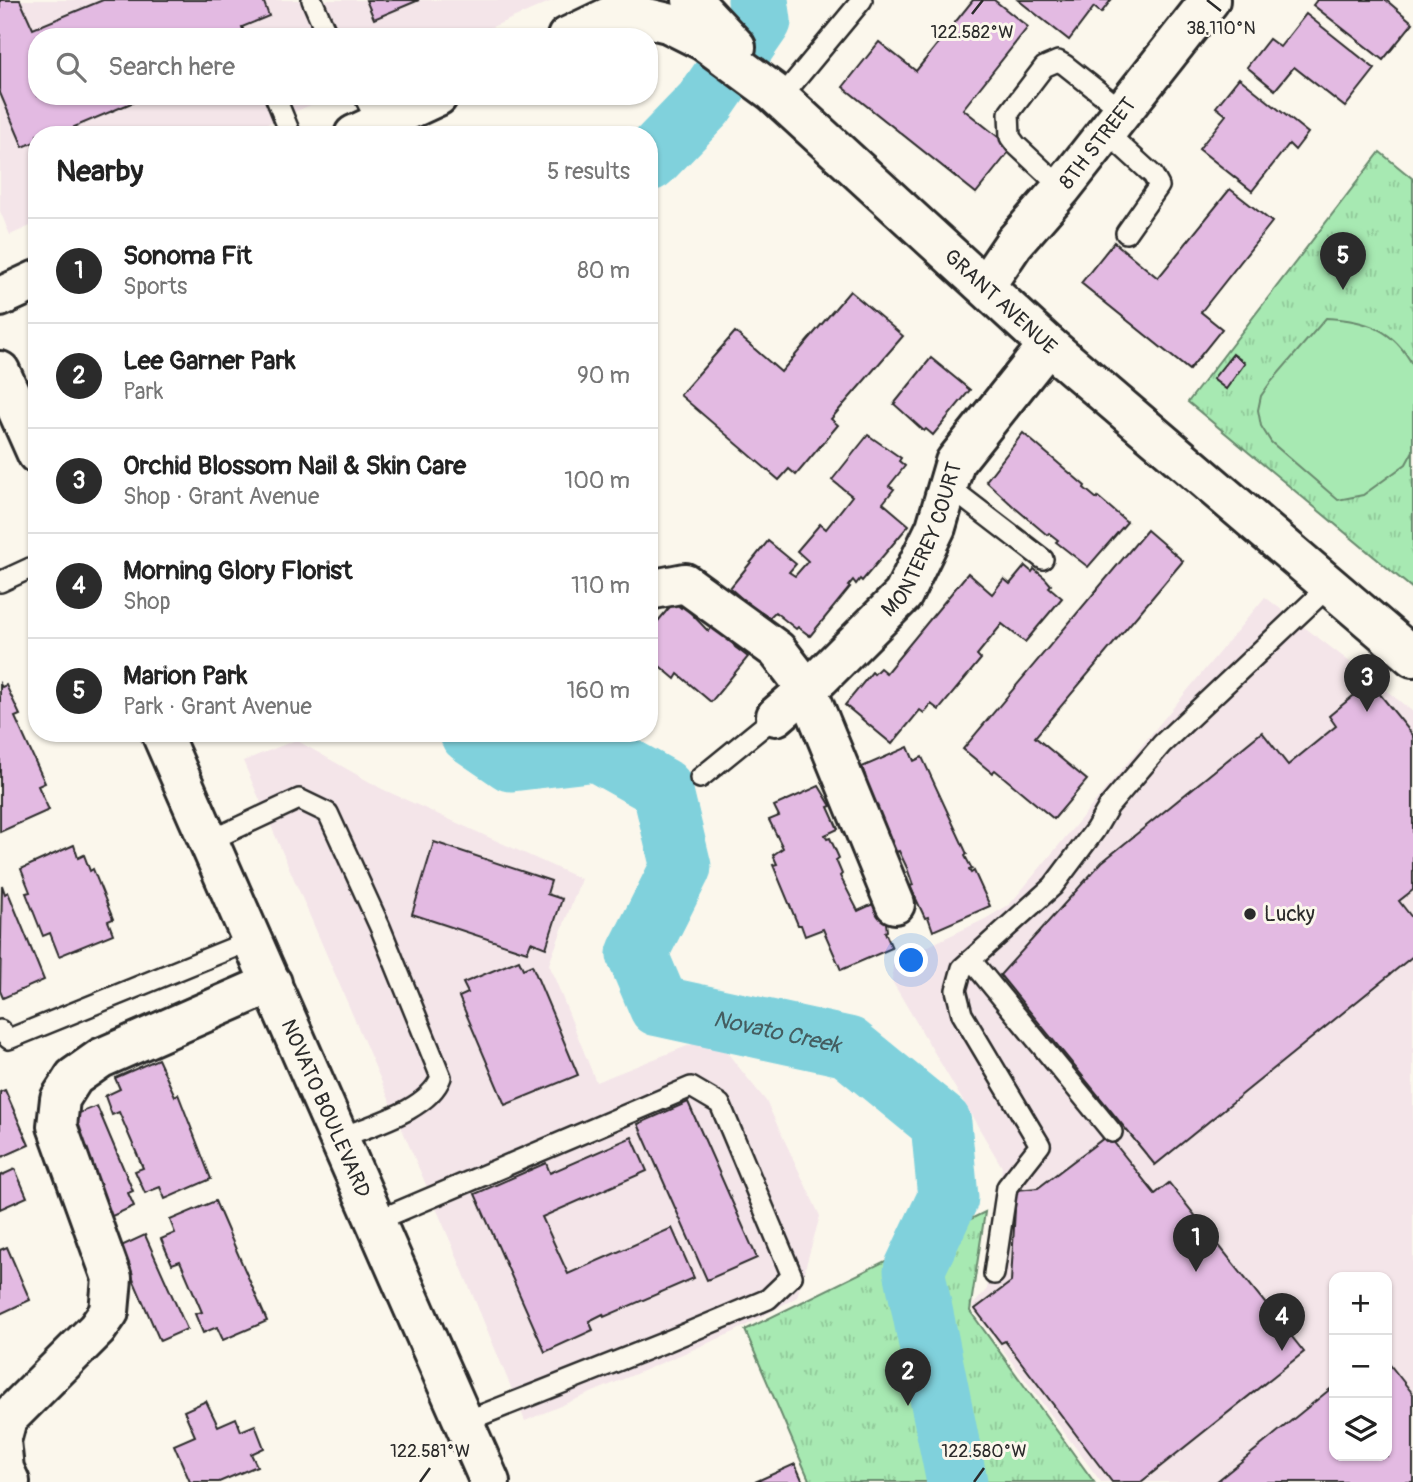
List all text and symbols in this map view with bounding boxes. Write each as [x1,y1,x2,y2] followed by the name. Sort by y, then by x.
[1186,17,1256,40] text: 38.110°N
[930,21,1014,44] text: 122.582°W
[28,28,658,105] search box
[52,48,90,86] icon: search
[108,51,235,83] text: Search here
[1053,91,1142,195] street label: 8TH STREET
[56,153,143,190] text: Nearby
[547,157,630,186] text: 5 results
[1320,232,1366,290] pin: 5
[123,240,252,272] text: Sonoma Fit
[939,243,1063,360] street label: GRANT AVENUE
[75,256,84,285] text: 1
[577,256,630,285] text: 80 m
[123,272,187,301] text: Sports
[123,345,296,377] text: Lee Garner Park
[73,361,85,390] text: 2
[577,361,630,390] text: 90 m
[123,377,163,406] text: Park
[123,450,466,482] text: Orchid Blossom Nail & Skin Care
[875,459,968,623] street label: MONTEREY COURT
[73,466,85,495] text: 3
[564,466,630,495] text: 100 m
[123,482,319,511] text: Shop · Grant Avenue
[123,555,352,587] text: Morning Glory Florist
[72,571,86,600] text: 4
[571,571,630,600] text: 110 m
[123,587,171,616] text: Shop
[1344,654,1390,712] pin: 3
[123,660,247,692] text: Marion Park
[73,676,85,705] text: 5
[566,676,630,705] text: 160 m
[123,692,312,721] text: Park · Grant Avenue
[1264,901,1315,928] place label: Lucky
[1242,906,1258,922] marker: Lucky
[894,943,928,977] your location
[711,1004,846,1060] water label: Novato Creek
[275,1015,377,1202] street label: NOVATO BOULEVARD
[1173,1214,1219,1272] pin: 1
[1329,1272,1392,1461] map controls
[1329,1272,1392,1335] button: +
[1259,1293,1305,1351] pin: 4
[1329,1335,1392,1398] button: −
[885,1348,931,1406] pin: 2
[1329,1398,1392,1461] button: layers
[390,1440,470,1463] text: 122.581°W
[941,1440,1027,1463] text: 122.580°W

